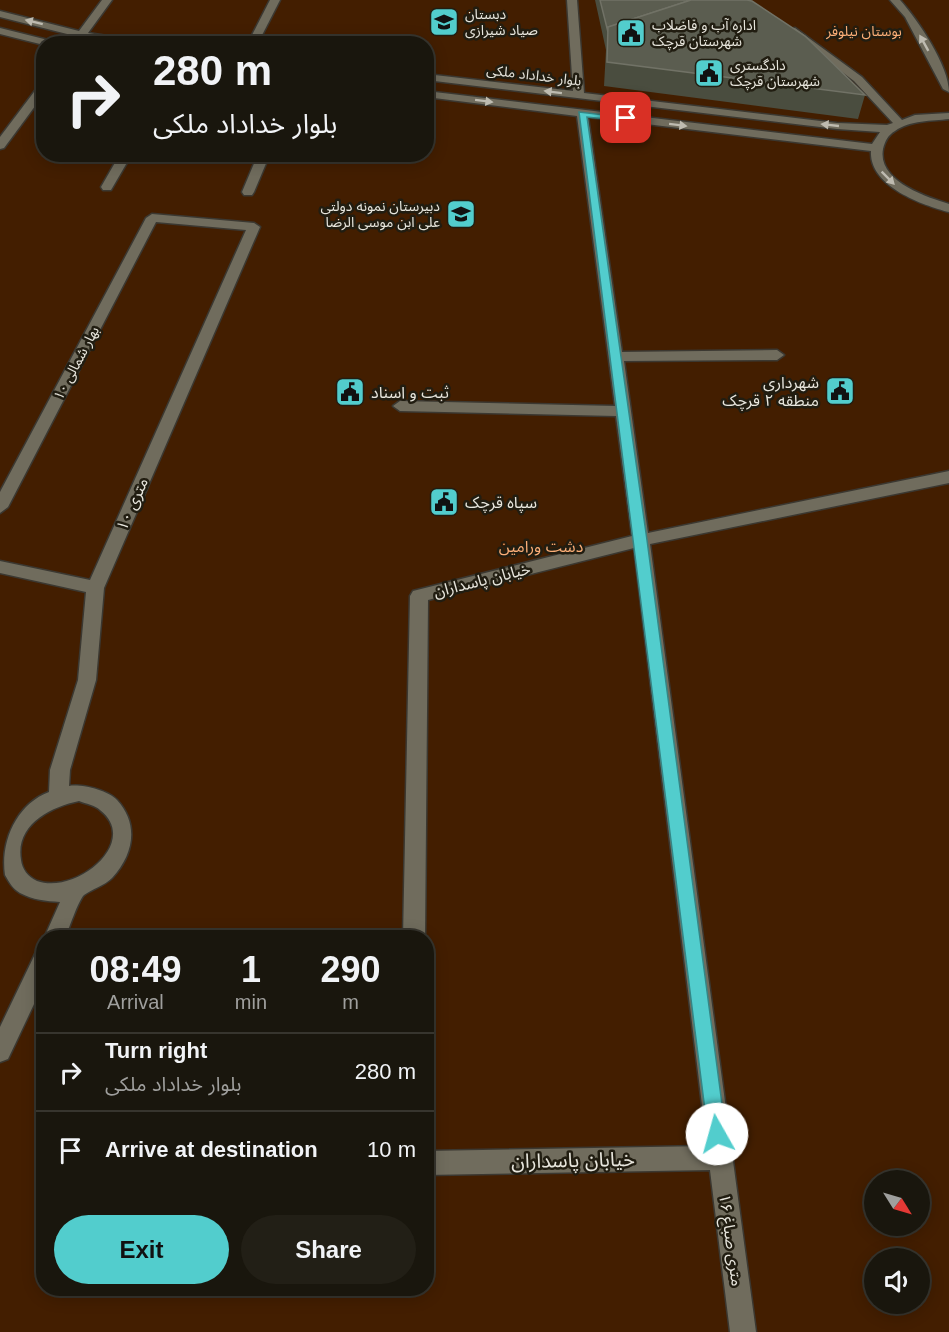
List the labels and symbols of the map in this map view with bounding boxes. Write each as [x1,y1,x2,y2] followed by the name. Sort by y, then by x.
[428,6,460,38] school or university icon: دبستان صیاد شیرازی
[465,6,538,39] place label: دبستان صیاد شیرازی
[25,17,43,27] one-way arrow
[615,17,647,49] public building icon: اداره آب و فاضلاب شهرستان قرچک
[652,17,756,51] place label: اداره آب و فاضلاب شهرستان قرچک
[825,23,902,40] park label: بوستان نیلوفر
[919,34,929,51] one-way arrow
[693,57,725,89] public building icon: دادگستری شهرستان قرچک
[730,57,820,91] place label: دادگستری شهرستان قرچک
[486,61,583,90] street label: بلوار خداداد ملکی
[543,88,562,97] one-way arrow
[600,92,651,143] pin
[475,96,494,106] one-way arrow
[668,120,687,129] one-way arrow
[820,120,839,130] one-way arrow
[881,170,895,184] one-way arrow
[320,198,440,231] place label: دبیرستان نمونه دولتی علی ابن موسی الرضا
[445,198,477,230] school or university icon: دبیرستان نمونه دولتی علی ابن موسی الرضا
[50,323,103,403] street label: بهار شمالی ۱۰
[722,374,819,411] place label: شهرداری منطقه ۲ قرچک
[824,375,856,407] public building icon: شهرداری منطقه ۲ قرچک
[334,376,366,408] public building icon: ثبت و اسناد
[371,384,449,402] place label: ثبت و اسناد
[113,475,152,533] street label: ۱۰ متری
[428,486,460,518] public building icon: سپاه قرچک
[465,494,537,513] place label: سپاه قرچک
[499,538,583,556] park label: دشت ورامین
[432,560,533,602] street label: خیابان پاسداران
[685,1102,749,1166] position arrow
[511,1148,635,1174] street label: خیابان پاسداران
[864,1170,930,1236] north arrow
[712,1193,746,1288] street label: ۱۶ متری صباغ

